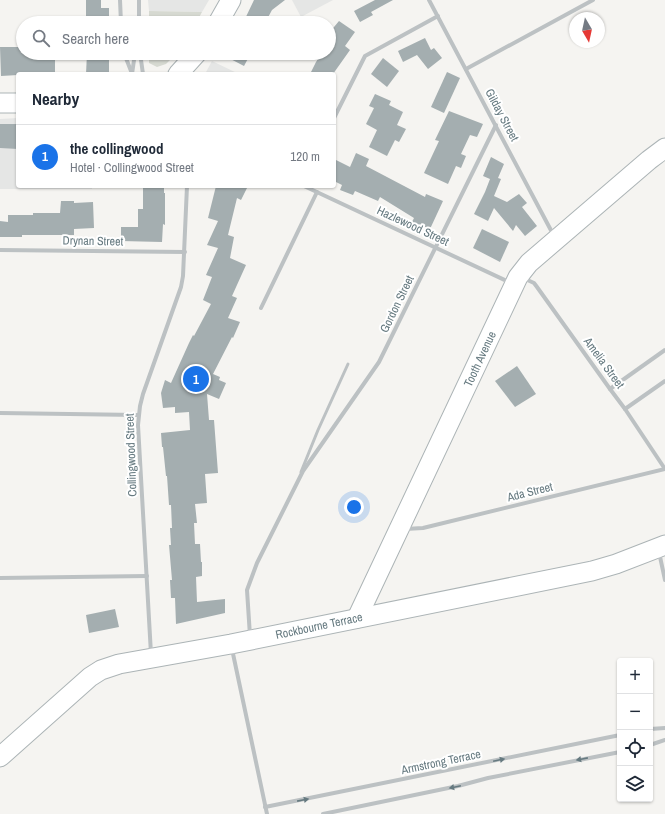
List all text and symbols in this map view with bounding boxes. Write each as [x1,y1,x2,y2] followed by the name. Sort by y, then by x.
[569,12,605,48] north arrow
[16,16,336,60] search box
[30,27,52,49] icon: search
[62,28,129,49] text: Search here
[481,86,523,144] street label: Gilday Street
[32,87,79,110] text: Nearby
[70,138,164,159] text: the collingwood
[42,148,48,165] text: 1
[290,148,320,165] text: 120 m
[70,159,194,176] text: Hotel · Collingwood Street
[374,202,452,250] street label: Hazlewood Street
[63,232,124,250] street label: Drynan Street
[376,272,418,335] street label: Gordon Street
[460,329,500,389] street label: Tooth Avenue
[579,333,628,392] street label: Amelia Street
[183,364,209,394] pin: 1
[122,413,140,497] street label: Collingwood Street
[505,479,555,506] street label: Ada Street
[344,497,364,517] your location
[274,609,364,643] street label: Rockbourne Terrace
[617,658,653,802] map controls
[617,658,653,694] button: +
[617,694,653,730] button: −
[617,730,653,766] button: locate
[399,746,482,778] street label: Armstrong Terrace
[493,757,506,763] one-way arrow
[576,757,588,763] one-way arrow
[617,766,653,802] button: layers
[449,784,461,790] one-way arrow
[297,796,310,802] one-way arrow

